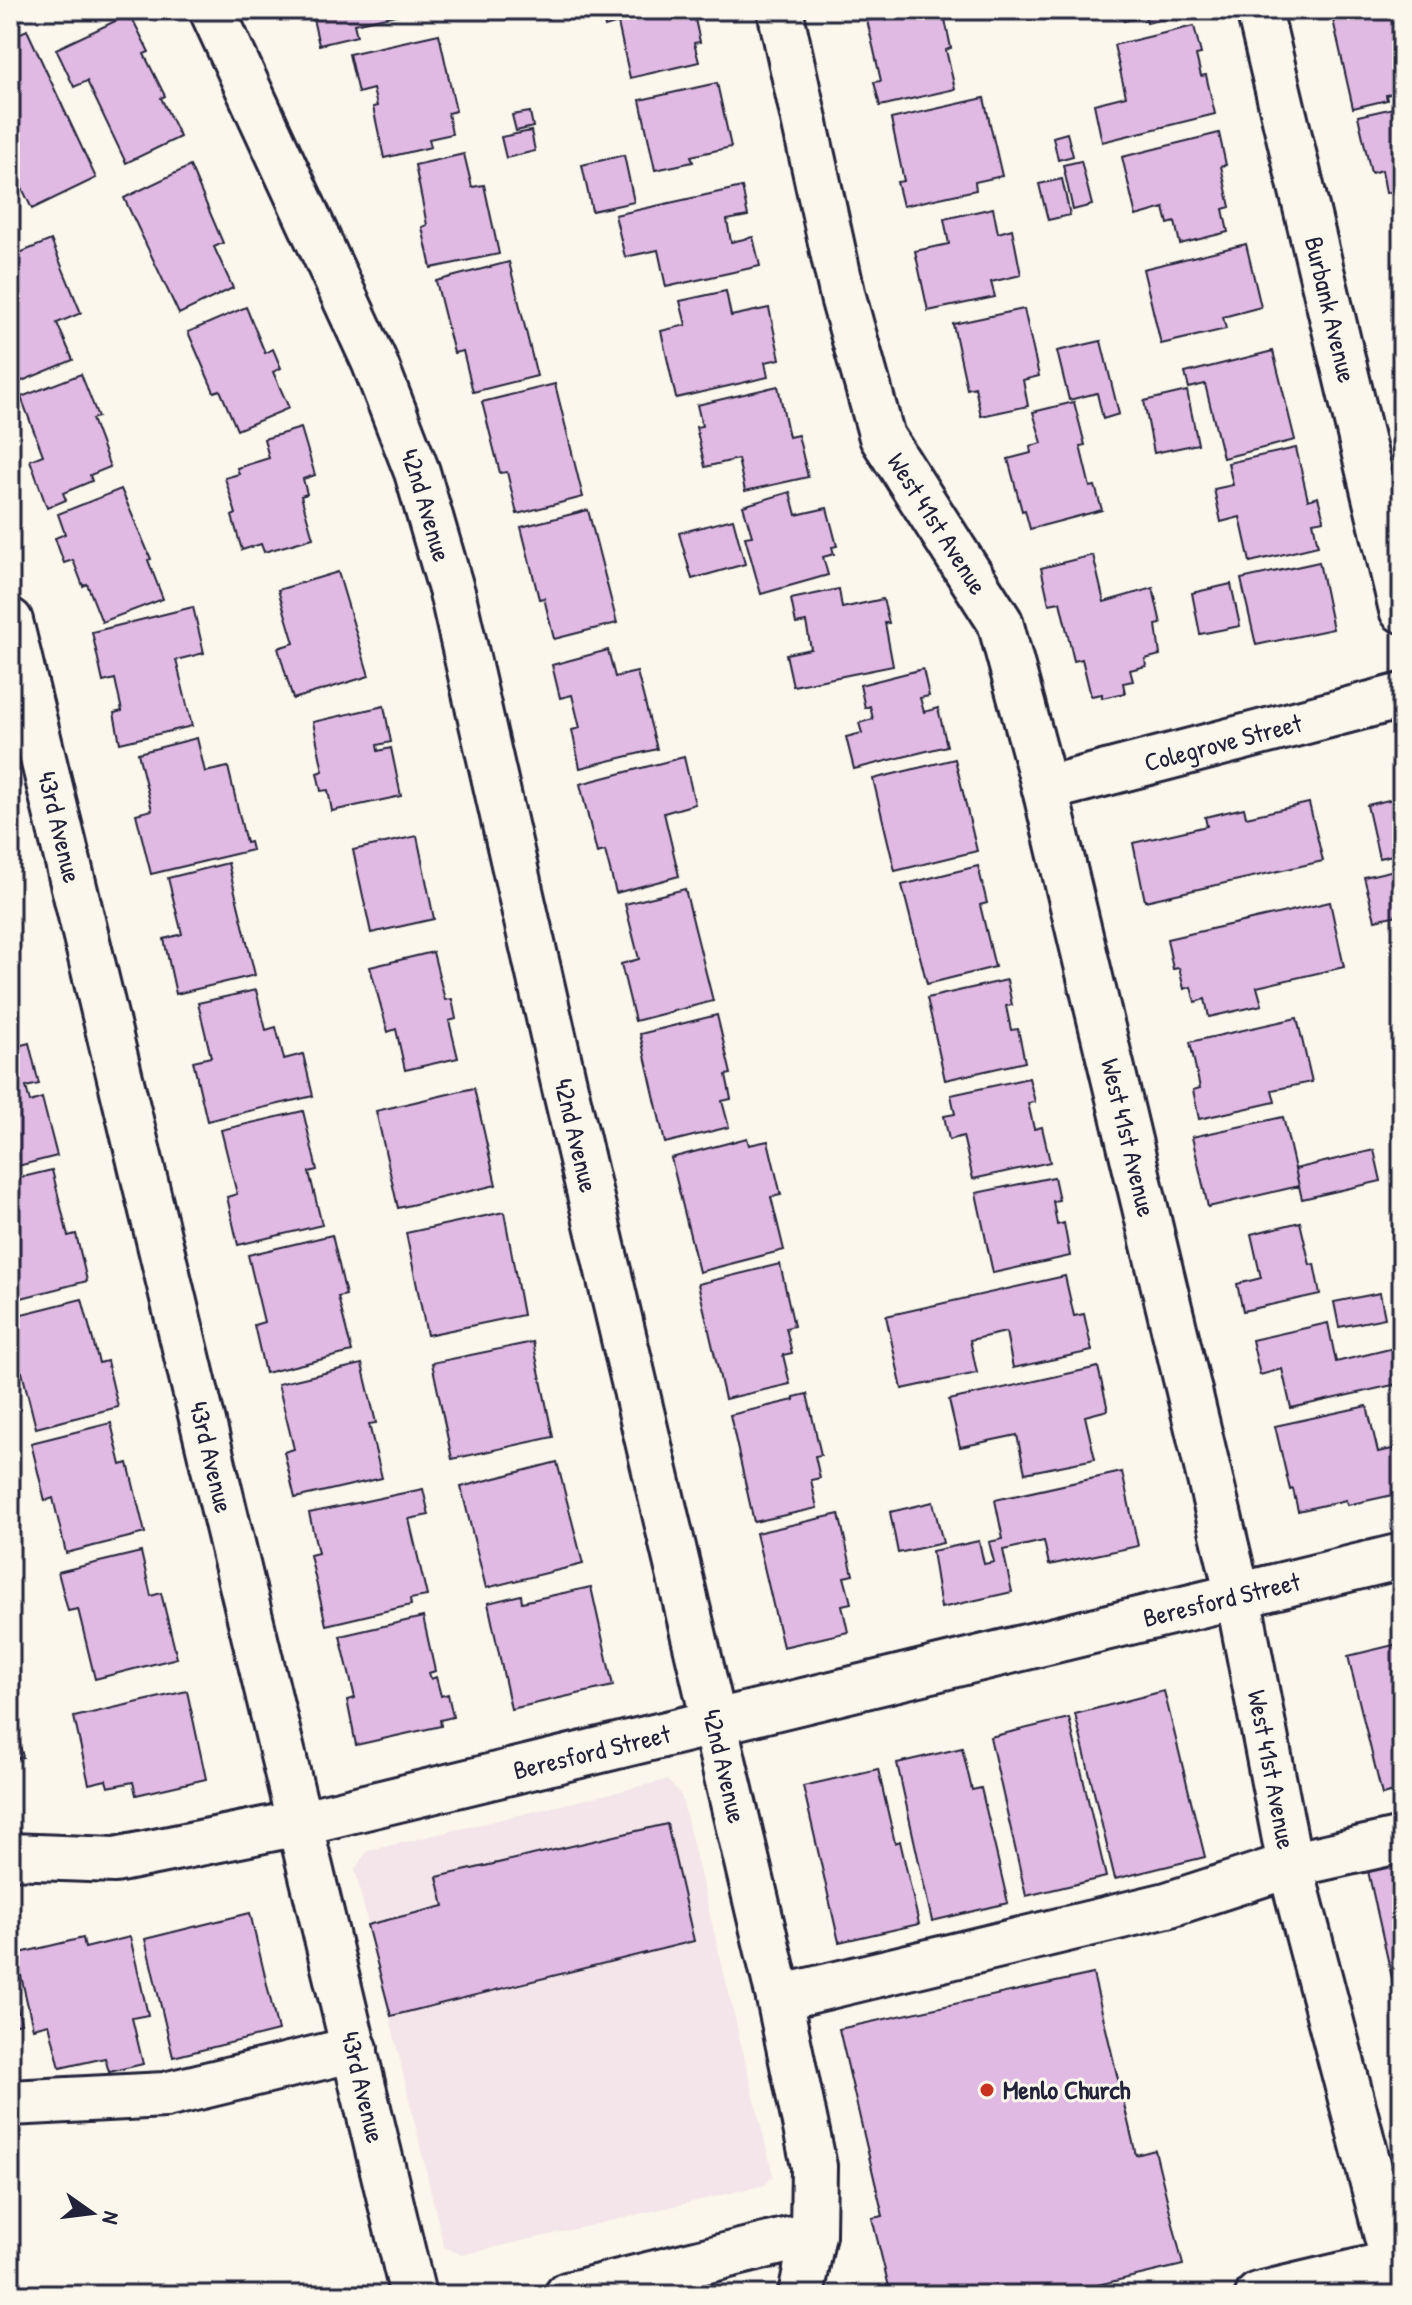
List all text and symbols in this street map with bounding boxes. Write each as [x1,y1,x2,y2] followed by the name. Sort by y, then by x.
[1297,233,1365,386] street label: Burbank Avenue
[393,444,460,565] street label: 42nd Avenue
[880,446,996,601] street label: West 41st Avenue
[1140,705,1306,779] street label: Colegrove Street
[30,768,90,886] street label: 43rd Avenue
[1093,1055,1165,1220] street label: West 41st Avenue
[546,1075,607,1196] street label: 42nd Avenue
[181,1398,242,1516] street label: 43rd Avenue
[1139,1563,1305,1635] street label: Beresford Street
[1240,1687,1305,1852] street label: West 41st Avenue
[695,1706,755,1826] street label: 42nd Avenue
[510,1716,675,1788] street label: Beresford Street
[333,2028,394,2146] street label: 43rd Avenue
[1003,2072,1131,2107] place label: Menlo Church
[978,2081,996,2099] marker: Menlo Church
[52,2173,132,2253] north arrow
[95,2209,127,2227] text: N

